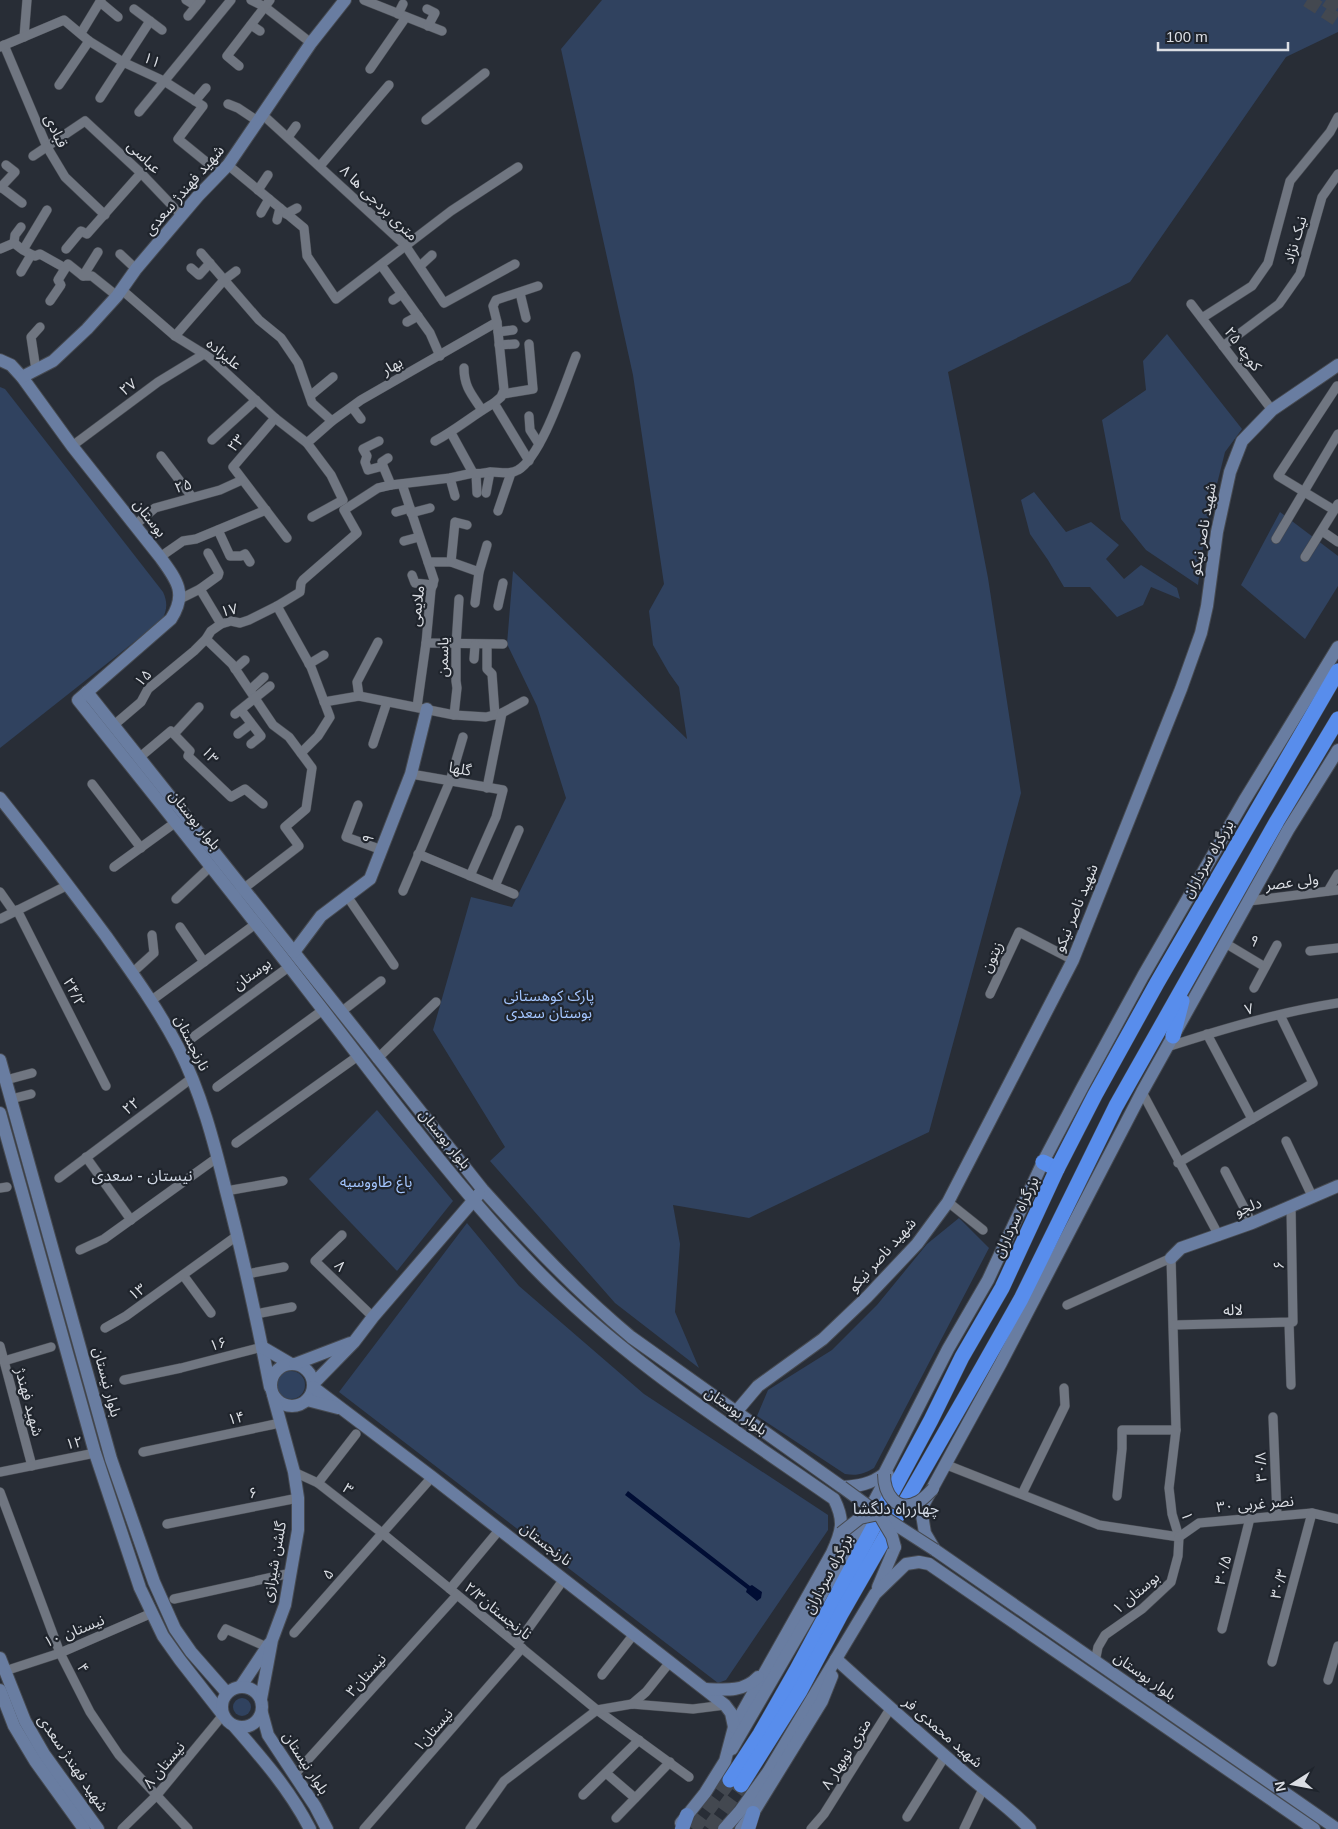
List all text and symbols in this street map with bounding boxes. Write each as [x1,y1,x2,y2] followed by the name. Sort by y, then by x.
[1158,20,1288,52] scale bar
[1166,28,1208,45] text: 100 m
[141,48,164,71] street label: ۱۱
[40,111,72,151] street label: قبادی
[123,137,165,178] street label: عباسی
[140,141,228,239] street label: شهید فهندژ سعدی
[336,161,422,245] street label: ۸ متری بردجی ها
[1279,214,1311,266] street label: نیک نژاد
[1220,323,1266,376] street label: کوچه ۲۵
[203,334,246,374] street label: علیزاده
[377,353,406,380] street label: بهار
[116,374,140,399] street label: ۲۷
[224,430,248,455] street label: ۲۳
[172,475,193,496] street label: ۲۵
[1186,481,1220,577] street label: شهید ناصر نیکو
[130,495,170,541] street label: بوستان
[406,585,428,627] street label: ملایمی
[219,599,239,620] street label: ۱۷
[434,637,452,677] street label: یاسمن
[131,666,155,690] street label: ۱۵
[198,743,223,767] street label: ۱۳
[447,758,474,780] street label: گلها
[165,786,225,854] street label: بلوار بوستان
[1178,817,1238,901] street label: بزرگراه سرداران
[358,832,377,846] street label: ۹
[1050,861,1102,955] street label: شهید ناصر نیکو
[1263,870,1320,894] street label: ولی عصر
[1246,931,1262,950] street label: ۹
[977,938,1007,976] street label: زیتون
[229,954,275,994] street label: بوستان
[60,975,89,1009] street label: ۲۴/۲
[504,987,594,1022] park label: پارک کوهستانی بوستان سعدی
[1243,999,1256,1018] street label: ۷
[171,1012,213,1074] street label: نارنجستان
[119,1094,143,1118] street label: ۲۲
[415,1105,475,1173] street label: بلوار بوستان
[91,1167,193,1185] district label: نیستان - سعدی
[340,1173,412,1194] park label: باغ طاووسیه
[989,1174,1043,1260] street label: بزرگراه سرداران
[1232,1193,1264,1221] street label: دلجو
[844,1214,920,1296] street label: شهید ناصر نیکو
[331,1257,350,1275] street label: ۸
[1270,1261,1287,1269] street label: ۶
[125,1279,149,1304] street label: ۱۳
[1223,1301,1243,1318] street label: لاله
[207,1333,228,1354] street label: ۱۶
[89,1345,125,1419] street label: بلوار نیستان
[11,1365,47,1438] street label: شهید فهندژ
[701,1383,771,1439] street label: بلوار بوستان
[226,1407,246,1428] street label: ۱۴
[64,1433,84,1452] street label: ۱۲
[1251,1451,1270,1482] street label: ۳۰/۸
[340,1479,357,1498] street label: ۳
[247,1483,259,1502] street label: ۶
[1215,1492,1295,1516] street label: نصر غربی ۳۰
[853,1500,939,1519] district label: چهارراه دلگشا
[1178,1510,1197,1522] street label: ۱
[517,1518,575,1570] street label: نارنجستان
[258,1519,290,1604] street label: گلشن شیرازی
[800,1531,856,1617] street label: بزرگراه سرداران
[1211,1553,1234,1586] street label: ۳۰/۵
[318,1565,337,1582] street label: ۵
[1266,1567,1291,1601] street label: ۳۰/۳
[1109,1568,1163,1618] street label: بوستان ۱
[461,1578,535,1644] street label: ۲/۳نارنجستان
[41,1611,107,1651] street label: نیستان ۱۰
[1110,1648,1180,1704] street label: بلوار بوستان
[342,1650,390,1700] street label: ۳نیستان
[74,1660,93,1675] street label: ۴
[899,1692,987,1772] street label: شهید محمدی فر
[409,1705,457,1755] street label: ۱نیستان
[34,1711,112,1815] street label: شهید فهندژ سعدی
[817,1715,875,1793] street label: ۸ متری نوبهار
[279,1728,333,1798] street label: بلوار نیستان
[139,1738,189,1792] street label: نیستان ۸
[1268,1759,1318,1809] north arrow
[1271,1780,1289,1793] text: N

